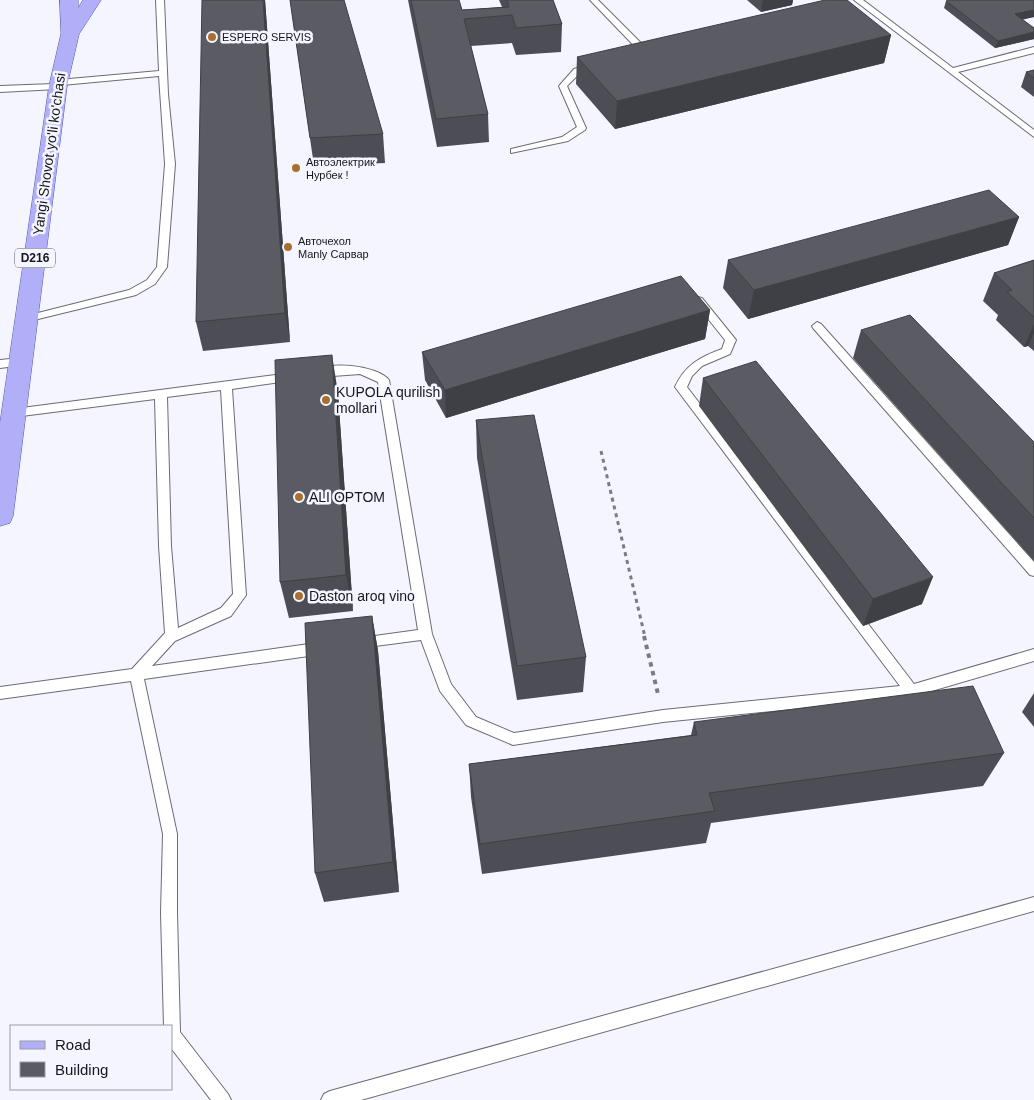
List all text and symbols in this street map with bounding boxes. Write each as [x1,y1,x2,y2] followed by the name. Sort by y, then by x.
[206,31,218,43] marker: ESPERO SERVIS
[222,31,311,43] place label: ESPERO SERVIS
[30,72,68,236] street label: Yangi Shovot yo'li ko'chasi
[306,156,375,181] place label: Автоэлектрик Нурбек !
[290,162,302,174] marker: Автоэлектрик Нурбек !
[298,235,369,260] place label: Авточехол Manly Сарвар
[282,241,294,253] marker: Авточехол Manly Сарвар
[15,248,55,268] road number: D216
[336,384,440,416] place label: KUPOLA qurilish mollari
[320,394,332,406] marker: KUPOLA qurilish mollari
[309,489,385,505] place label: ALI OPTOM
[293,491,305,503] marker: ALI OPTOM
[309,588,415,604] place label: Daston aroq vino
[293,590,305,602] marker: Daston aroq vino
[10,1025,172,1090] legend
[55,1036,91,1053] text: Road
[55,1061,108,1078] text: Building

